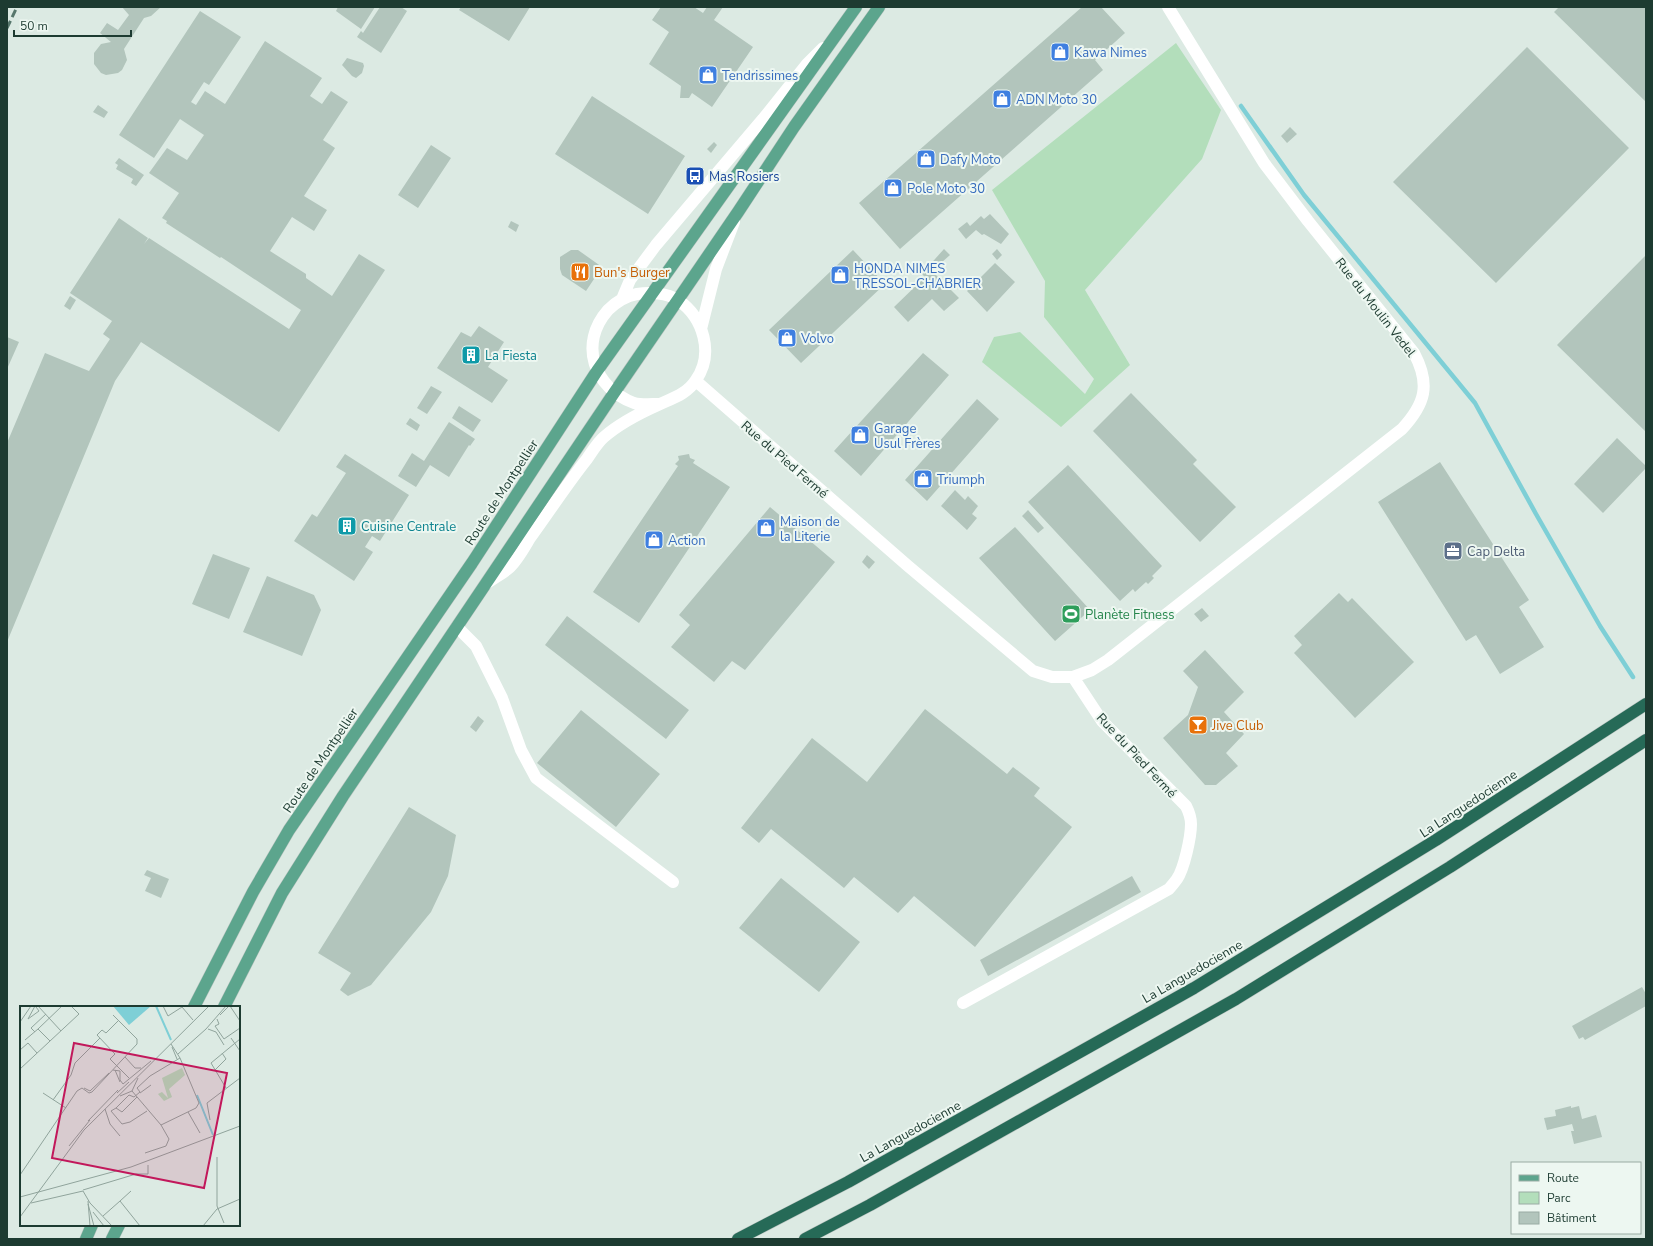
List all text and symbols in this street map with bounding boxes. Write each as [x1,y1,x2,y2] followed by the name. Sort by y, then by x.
[14,12,131,38] scale bar
[20,18,48,34] text: 50 m
[1049,41,1071,63] shop icon: Kawa Nimes
[1074,44,1147,62] place label: Kawa Nimes
[697,64,719,86] shop icon: Tendrissimes
[722,67,798,85] place label: Tendrissimes
[991,88,1013,110] shop icon: ADN Moto 30
[1016,91,1097,109] place label: ADN Moto 30
[915,148,937,170] shop icon: Dafy Moto
[940,151,1001,169] place label: Dafy Moto
[684,165,706,187] bus stop icon: Mas Rosiers
[709,168,779,186] place label: Mas Rosiers
[882,177,904,199] shop icon: Pole Moto 30
[907,180,985,198] place label: Pole Moto 30
[1331,254,1420,361] street label: Rue du Moulin Vedel
[854,260,982,293] place label: HONDA NIMES TRESSOL-CHABRIER
[569,261,591,283] restaurant icon: Bun's Burger
[594,264,670,282] place label: Bun's Burger
[829,264,851,286] shop icon: HONDA NIMES TRESSOL-CHABRIER
[776,327,798,349] shop icon: Volvo
[800,330,834,348] place label: Volvo
[460,344,482,366] building icon: La Fiesta
[485,347,537,365] place label: La Fiesta
[737,417,832,503] street label: Rue du Pied Fermé
[874,420,940,453] place label: Garage Usul Frères
[849,424,871,446] shop icon: Garage Usul Frères
[461,436,543,549] street label: Route de Montpellier
[912,468,934,490] shop icon: Triumph
[937,471,985,489] place label: Triumph
[780,513,840,546] place label: Maison de la Literie
[336,515,358,537] building icon: Cuisine Centrale
[755,517,777,539] shop icon: Maison de la Literie
[361,518,456,536] place label: Cuisine Centrale
[643,529,665,551] shop icon: Action
[668,532,706,550] place label: Action
[1442,540,1464,562] office icon: Cap Delta
[1467,543,1525,561] place label: Cap Delta
[1060,603,1082,625] sports icon: Planète Fitness
[1085,606,1175,624] place label: Planète Fitness
[279,704,363,816] street label: Route de Montpellier
[1092,709,1180,802] street label: Rue du Pied Fermé
[1187,714,1209,736] bar icon: Jive Club
[1211,717,1264,735] place label: Jive Club
[1416,766,1521,842] street label: La Languedocienne
[1139,936,1246,1008] street label: La Languedocienne
[20,1006,240,1226] inset map
[857,1097,964,1167] street label: La Languedocienne
[1511,1162,1641,1234] legend
[1547,1170,1579,1186] text: Route
[1547,1190,1571,1206] text: Parc
[1547,1210,1597,1226] text: Bâtiment

